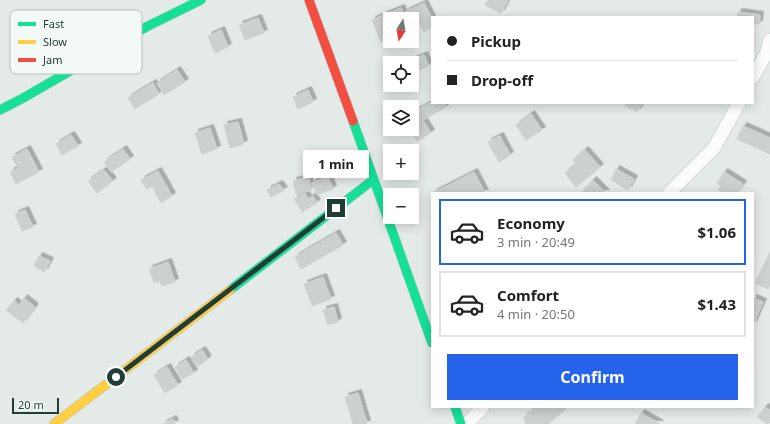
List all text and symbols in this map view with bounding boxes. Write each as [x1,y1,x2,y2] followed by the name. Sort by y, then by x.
[10,10,142,74] legend
[383,12,419,48] north arrow
[383,12,419,224] map controls
[43,16,64,31] text: Fast
[471,31,521,51] text: Pickup
[43,34,67,49] text: Slow
[42,52,62,67] text: Jam
[383,56,419,92] button: locate
[471,70,533,90] text: Drop-off
[383,100,419,136] button: layers
[383,144,419,180] button: +
[303,150,369,178] callout: 1 min
[318,155,354,173] text: 1 min
[383,188,419,224] button: −
[327,199,345,217] route end
[497,213,565,233] text: Economy
[449,214,485,250] icon: car
[697,222,736,242] text: $1.06
[497,233,575,251] text: 3 min · 20:49
[497,285,559,305] text: Comfort
[449,286,485,322] icon: car
[697,294,736,314] text: $1.43
[497,305,575,323] text: 4 min · 20:50
[447,354,738,400] button: Confirm
[107,368,125,386] route start
[12,396,59,415] scale bar
[18,397,44,412] text: 20 m

